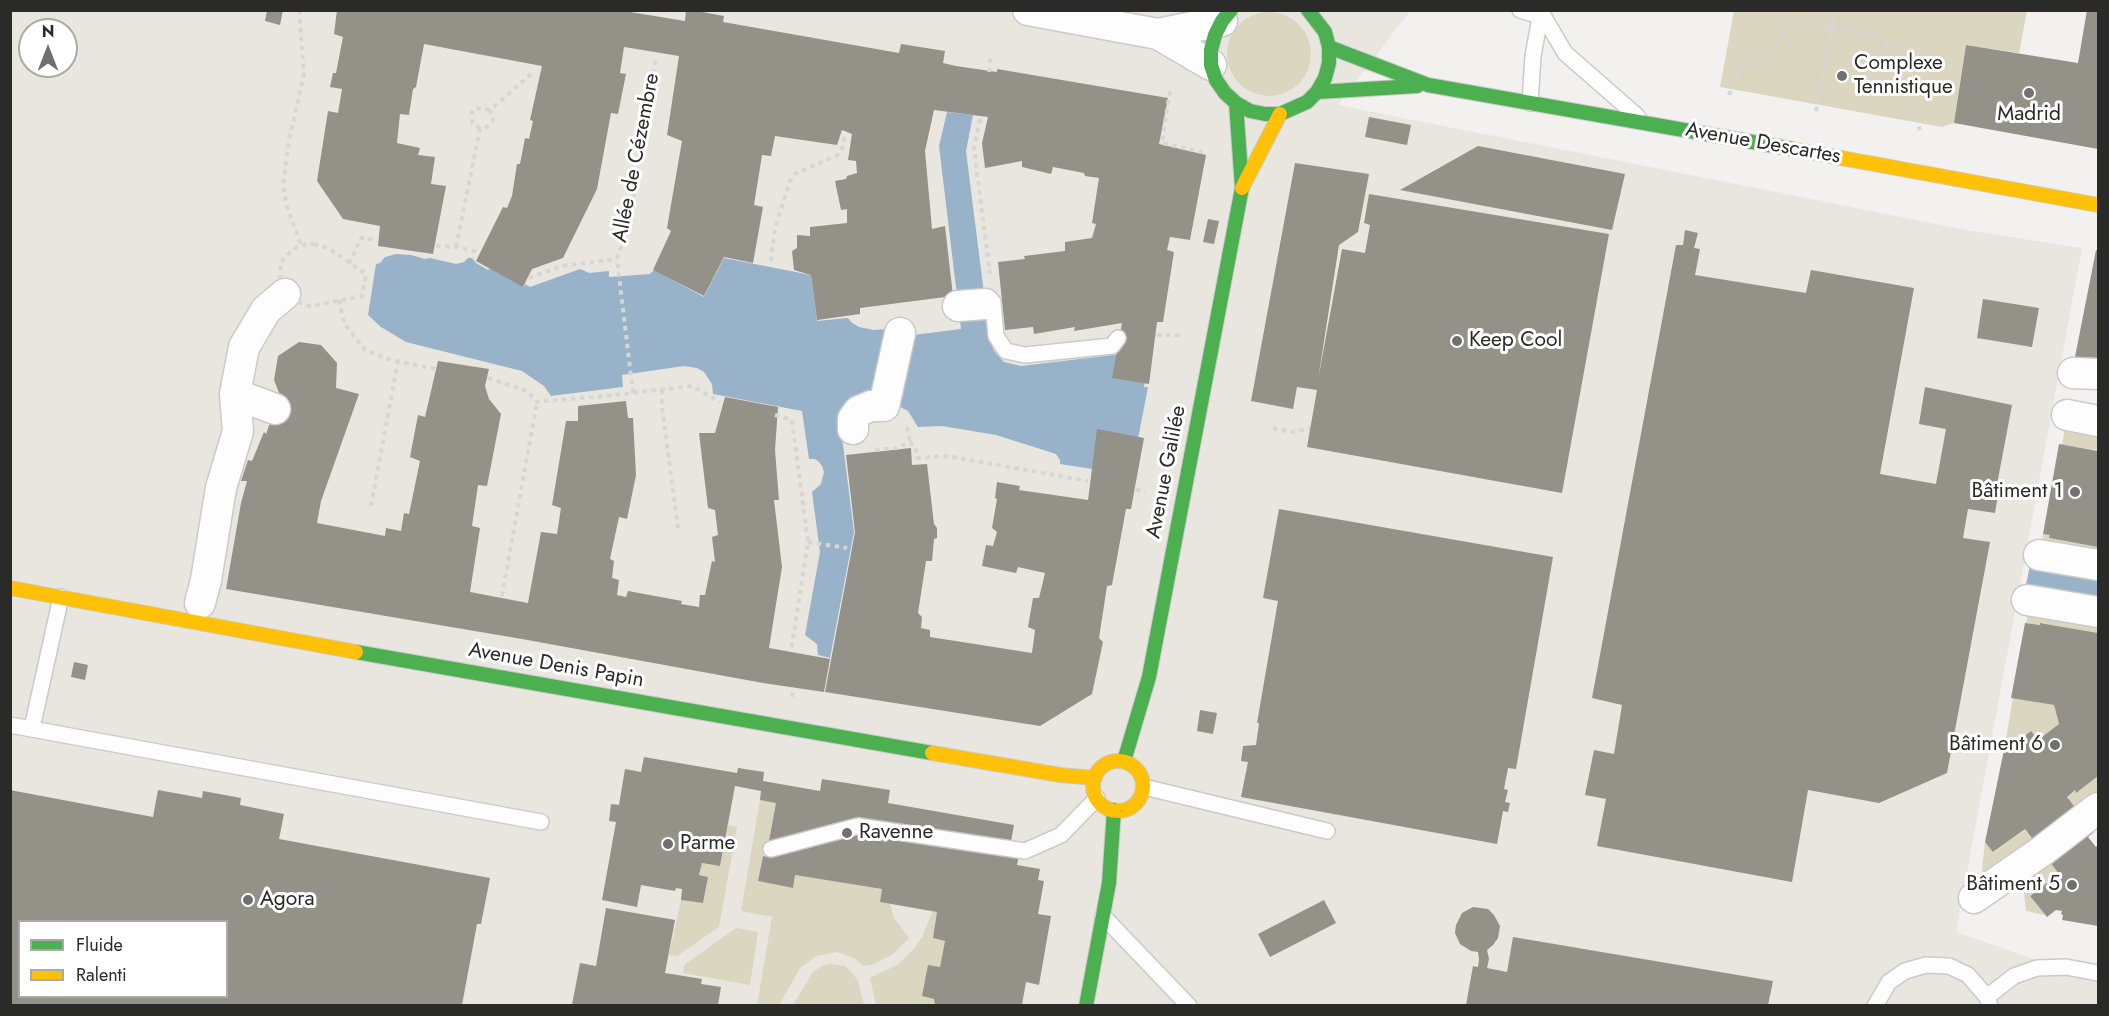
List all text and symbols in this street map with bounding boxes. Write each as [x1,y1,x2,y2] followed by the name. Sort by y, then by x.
[18,18,78,78] north arrow
[42,20,54,43] text: N
[1854,51,1953,101] place label: Complexe Tennistique
[1835,69,1849,83] marker: Complexe Tennistique
[608,71,666,245] street label: Allée de Cézembre
[2022,86,2036,100] marker: Madrid
[1997,102,2061,128] place label: Madrid
[1684,118,1842,170] street label: Avenue Descartes
[1469,328,1562,354] place label: Keep Cool
[1450,334,1464,348] marker: Keep Cool
[1142,403,1192,541] street label: Avenue Galilée
[1972,479,2063,505] place label: Bâtiment 1
[2068,485,2082,499] marker: Bâtiment 1
[466,638,646,694] street label: Avenue Denis Papin
[1949,732,2043,758] place label: Bâtiment 6
[2048,738,2062,752] marker: Bâtiment 6
[859,820,933,846] place label: Ravenne
[840,826,854,840] marker: Ravenne
[680,831,735,857] place label: Parme
[661,837,675,851] marker: Parme
[1966,872,2060,898] place label: Bâtiment 5
[2065,878,2079,892] marker: Bâtiment 5
[260,887,315,913] place label: Agora
[241,893,255,907] marker: Agora
[18,920,228,998] legend
[76,932,123,958] text: Fluide
[76,962,127,988] text: Ralenti

